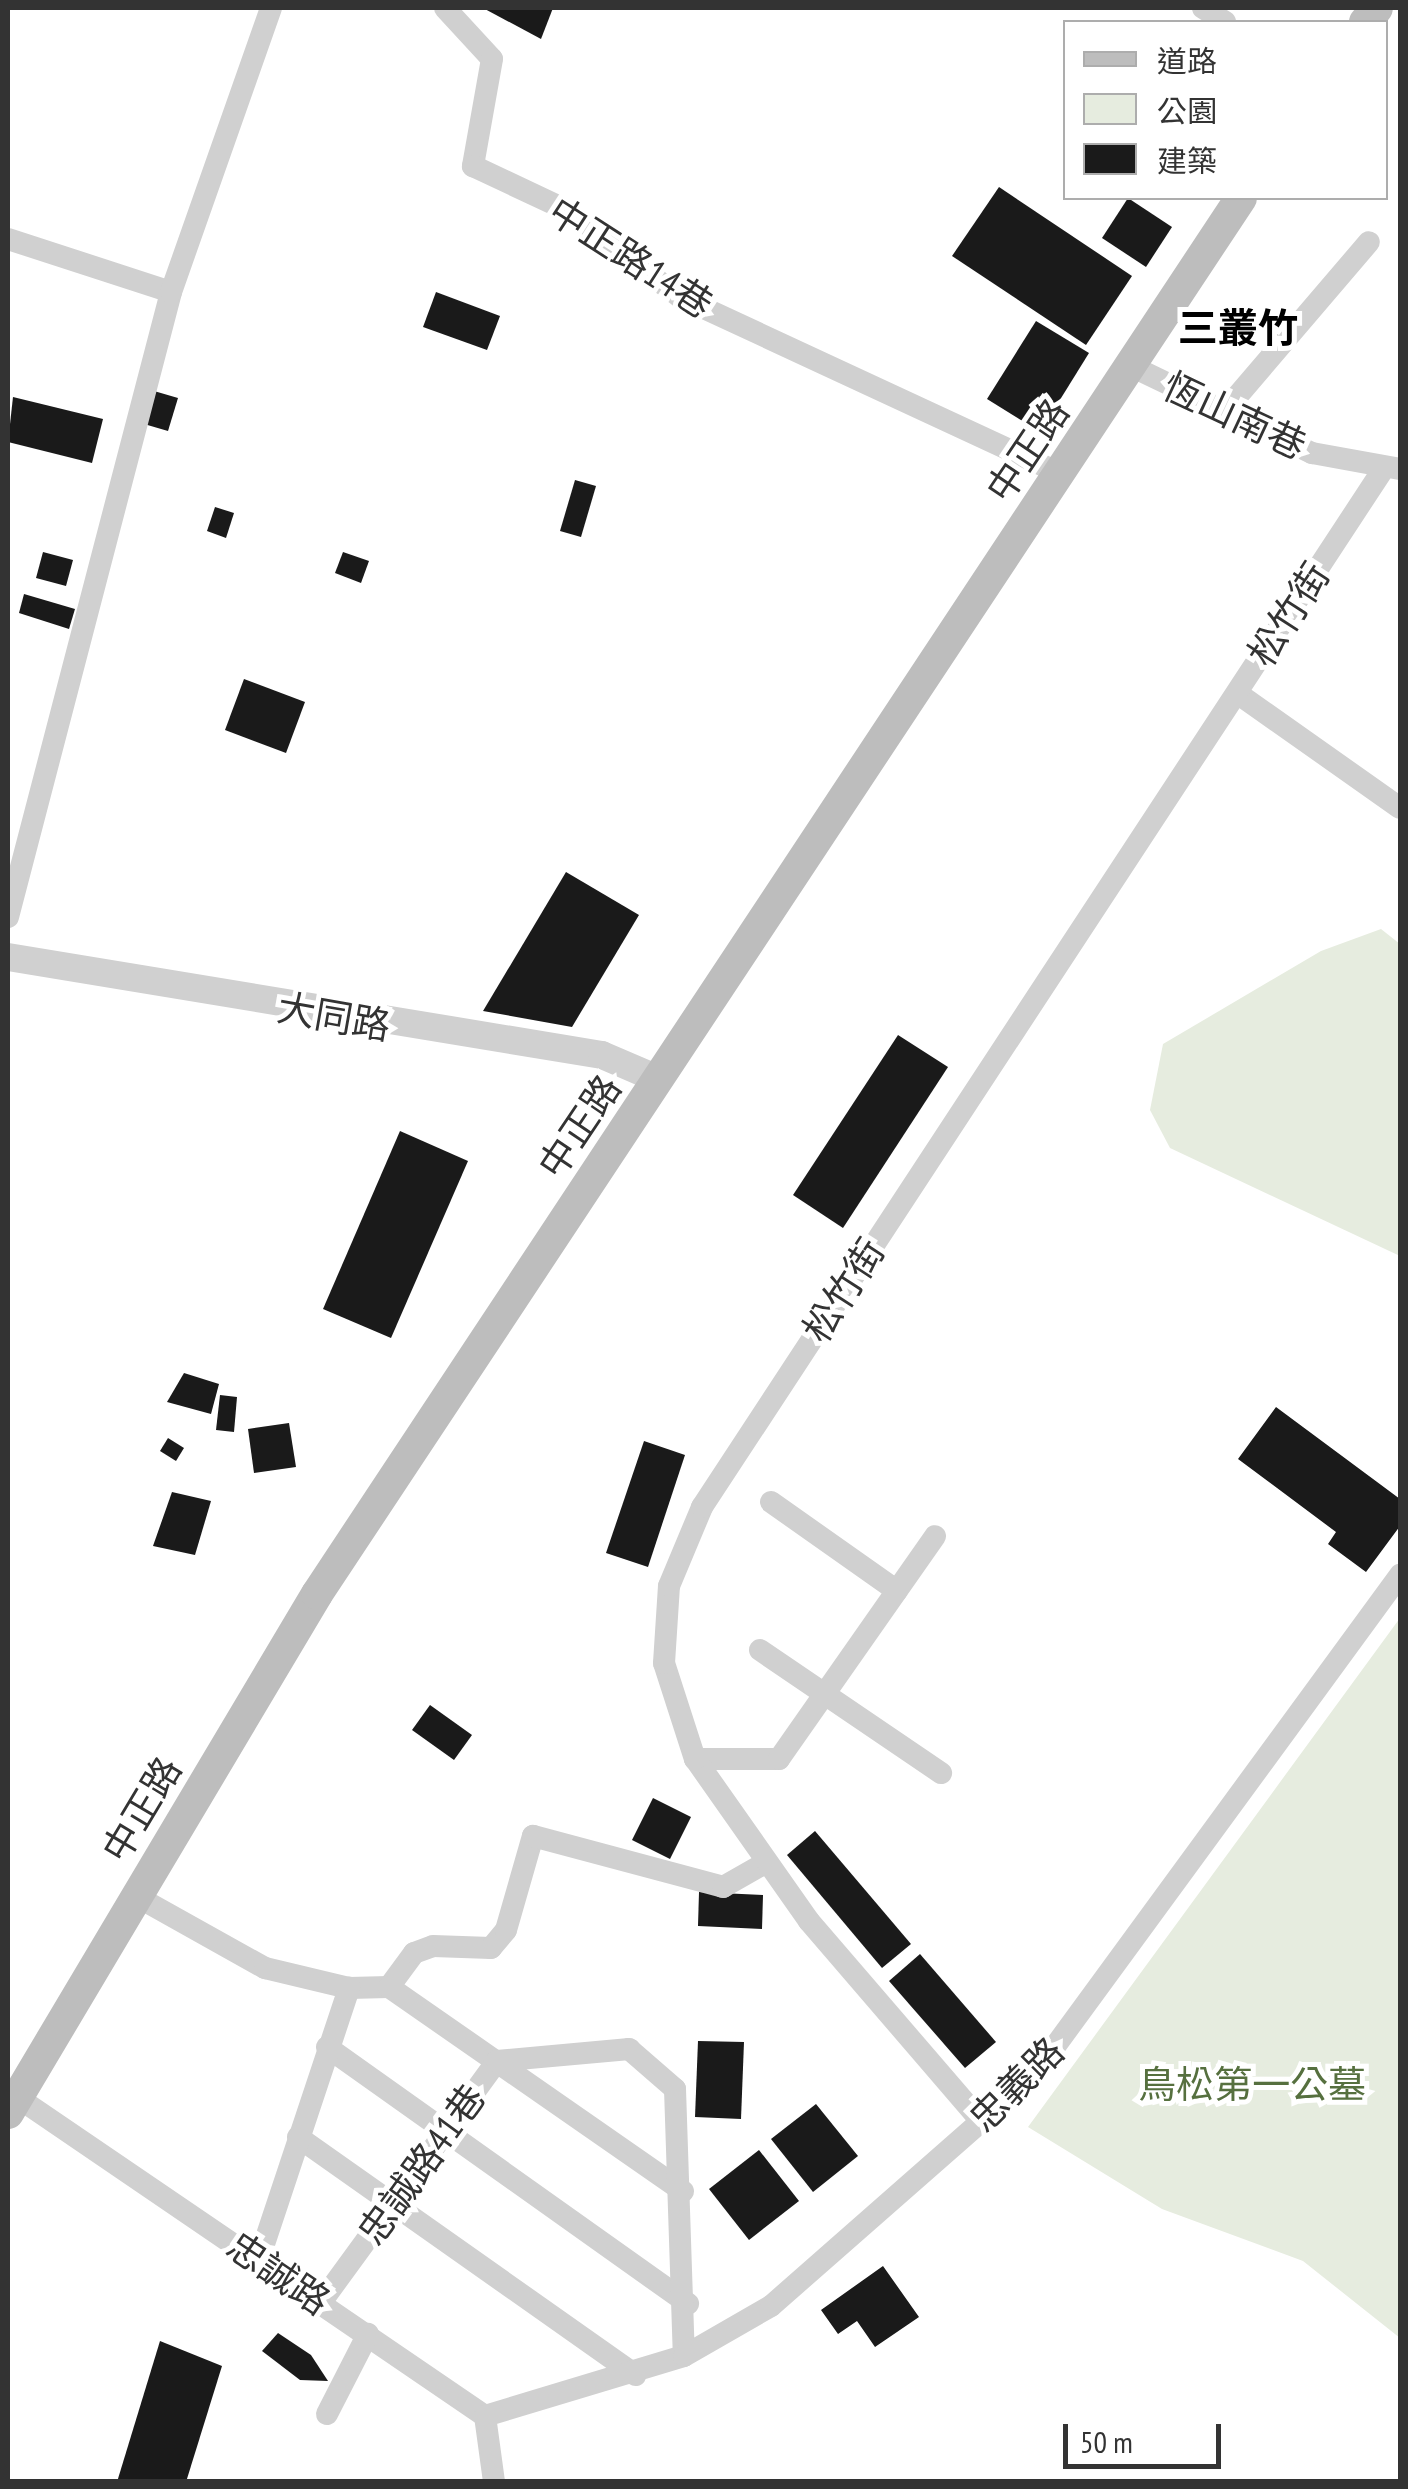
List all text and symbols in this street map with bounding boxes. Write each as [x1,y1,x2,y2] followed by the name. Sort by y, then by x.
[1063,20,1388,200] legend
[1157,41,1217,80] text: 道路
[1157,91,1217,130] text: 公園
[1157,141,1217,180] text: 建築
[541,187,721,327] street label: 中正路14巷
[1178,303,1298,351] district label: 三叢竹
[1156,362,1314,468] street label: 恆山南巷
[976,390,1078,510] street label: 中正路
[1238,554,1338,674] street label: 松竹街
[274,984,394,1048] street label: 大同路
[528,1066,630,1186] street label: 中正路
[793,1230,893,1350] street label: 松竹街
[92,1748,190,1870] street label: 中正路
[960,2028,1072,2140] street label: 忠義路
[1138,2061,1366,2107] park label: 鳥松第一公墓
[348,2075,494,2253] street label: 忠誠路41巷
[219,2222,339,2324] street label: 忠誠路
[1068,2404,1226,2466] scale bar
[1080,2422,1133,2461] text: 50 m

